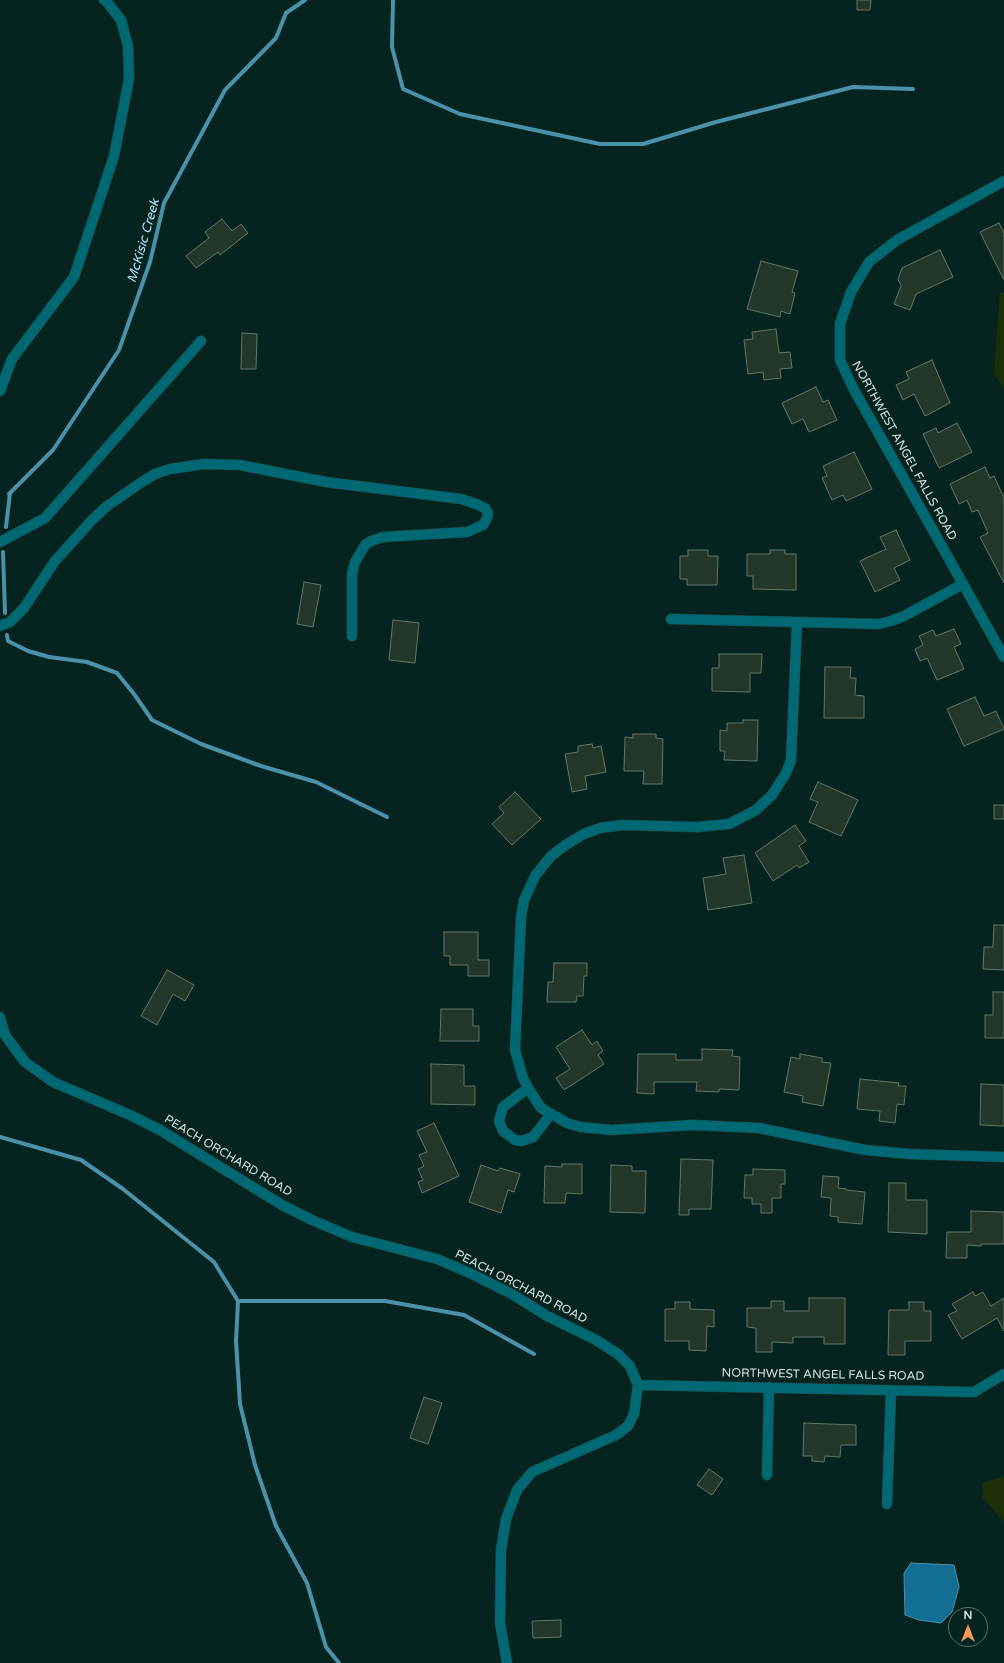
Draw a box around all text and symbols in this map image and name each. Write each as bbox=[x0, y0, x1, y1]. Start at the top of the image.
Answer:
water label: McKisic Creek bbox=[125, 197, 163, 285]
street label: NORTHWEST ANGEL FALLS ROAD bbox=[849, 359, 959, 543]
street label: PEACH ORCHARD ROAD bbox=[162, 1112, 294, 1200]
street label: PEACH ORCHARD ROAD bbox=[453, 1247, 589, 1327]
street label: NORTHWEST ANGEL FALLS ROAD bbox=[721, 1366, 925, 1384]
north arrow bbox=[948, 1607, 988, 1647]
text: N bbox=[964, 1609, 972, 1622]

